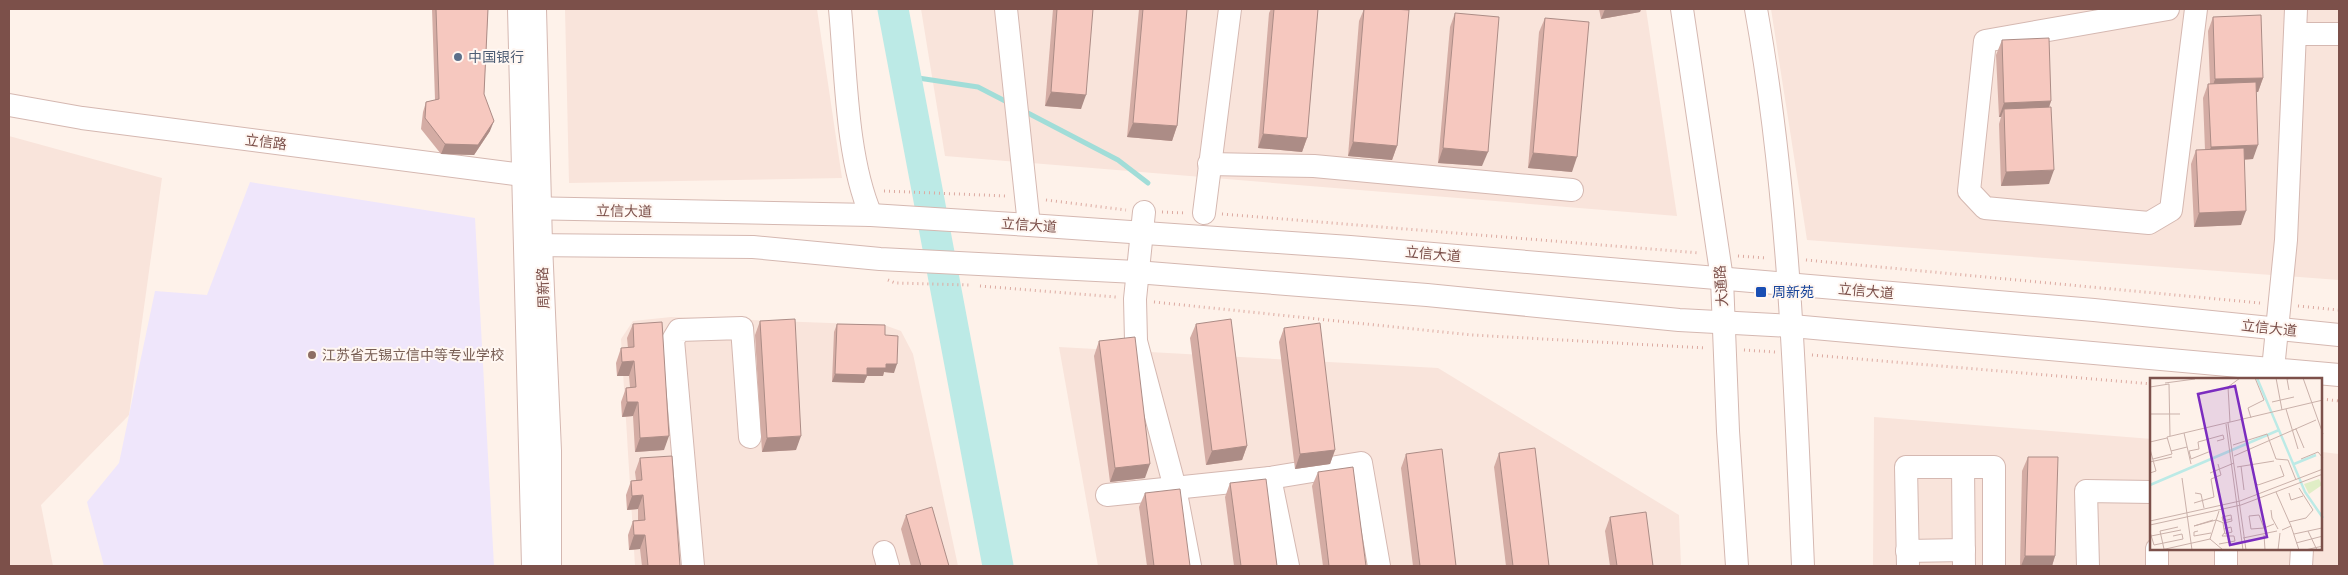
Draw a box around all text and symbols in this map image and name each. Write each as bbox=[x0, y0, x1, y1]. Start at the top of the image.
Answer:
place label: 中国银行 bbox=[468, 47, 524, 66]
marker: 中国银行 bbox=[452, 51, 464, 63]
street label: 立信路 bbox=[244, 130, 288, 153]
street label: 立信大道 bbox=[596, 201, 652, 220]
street label: 立信大道 bbox=[1000, 213, 1058, 236]
street label: 立信大道 bbox=[1404, 242, 1462, 265]
street label: 大通路 bbox=[1710, 264, 1731, 308]
street label: 周新路 bbox=[532, 267, 553, 309]
street label: 立信大道 bbox=[1837, 279, 1895, 302]
place label: 周新苑 bbox=[1772, 282, 1814, 301]
marker: 周新苑 bbox=[1754, 285, 1768, 299]
street label: 立信大道 bbox=[2240, 315, 2298, 340]
place label: 江苏省无锡立信中等专业学校 bbox=[322, 345, 504, 364]
marker: 江苏省无锡立信中等专业学校 bbox=[306, 349, 318, 361]
inset map bbox=[2150, 378, 2323, 550]

